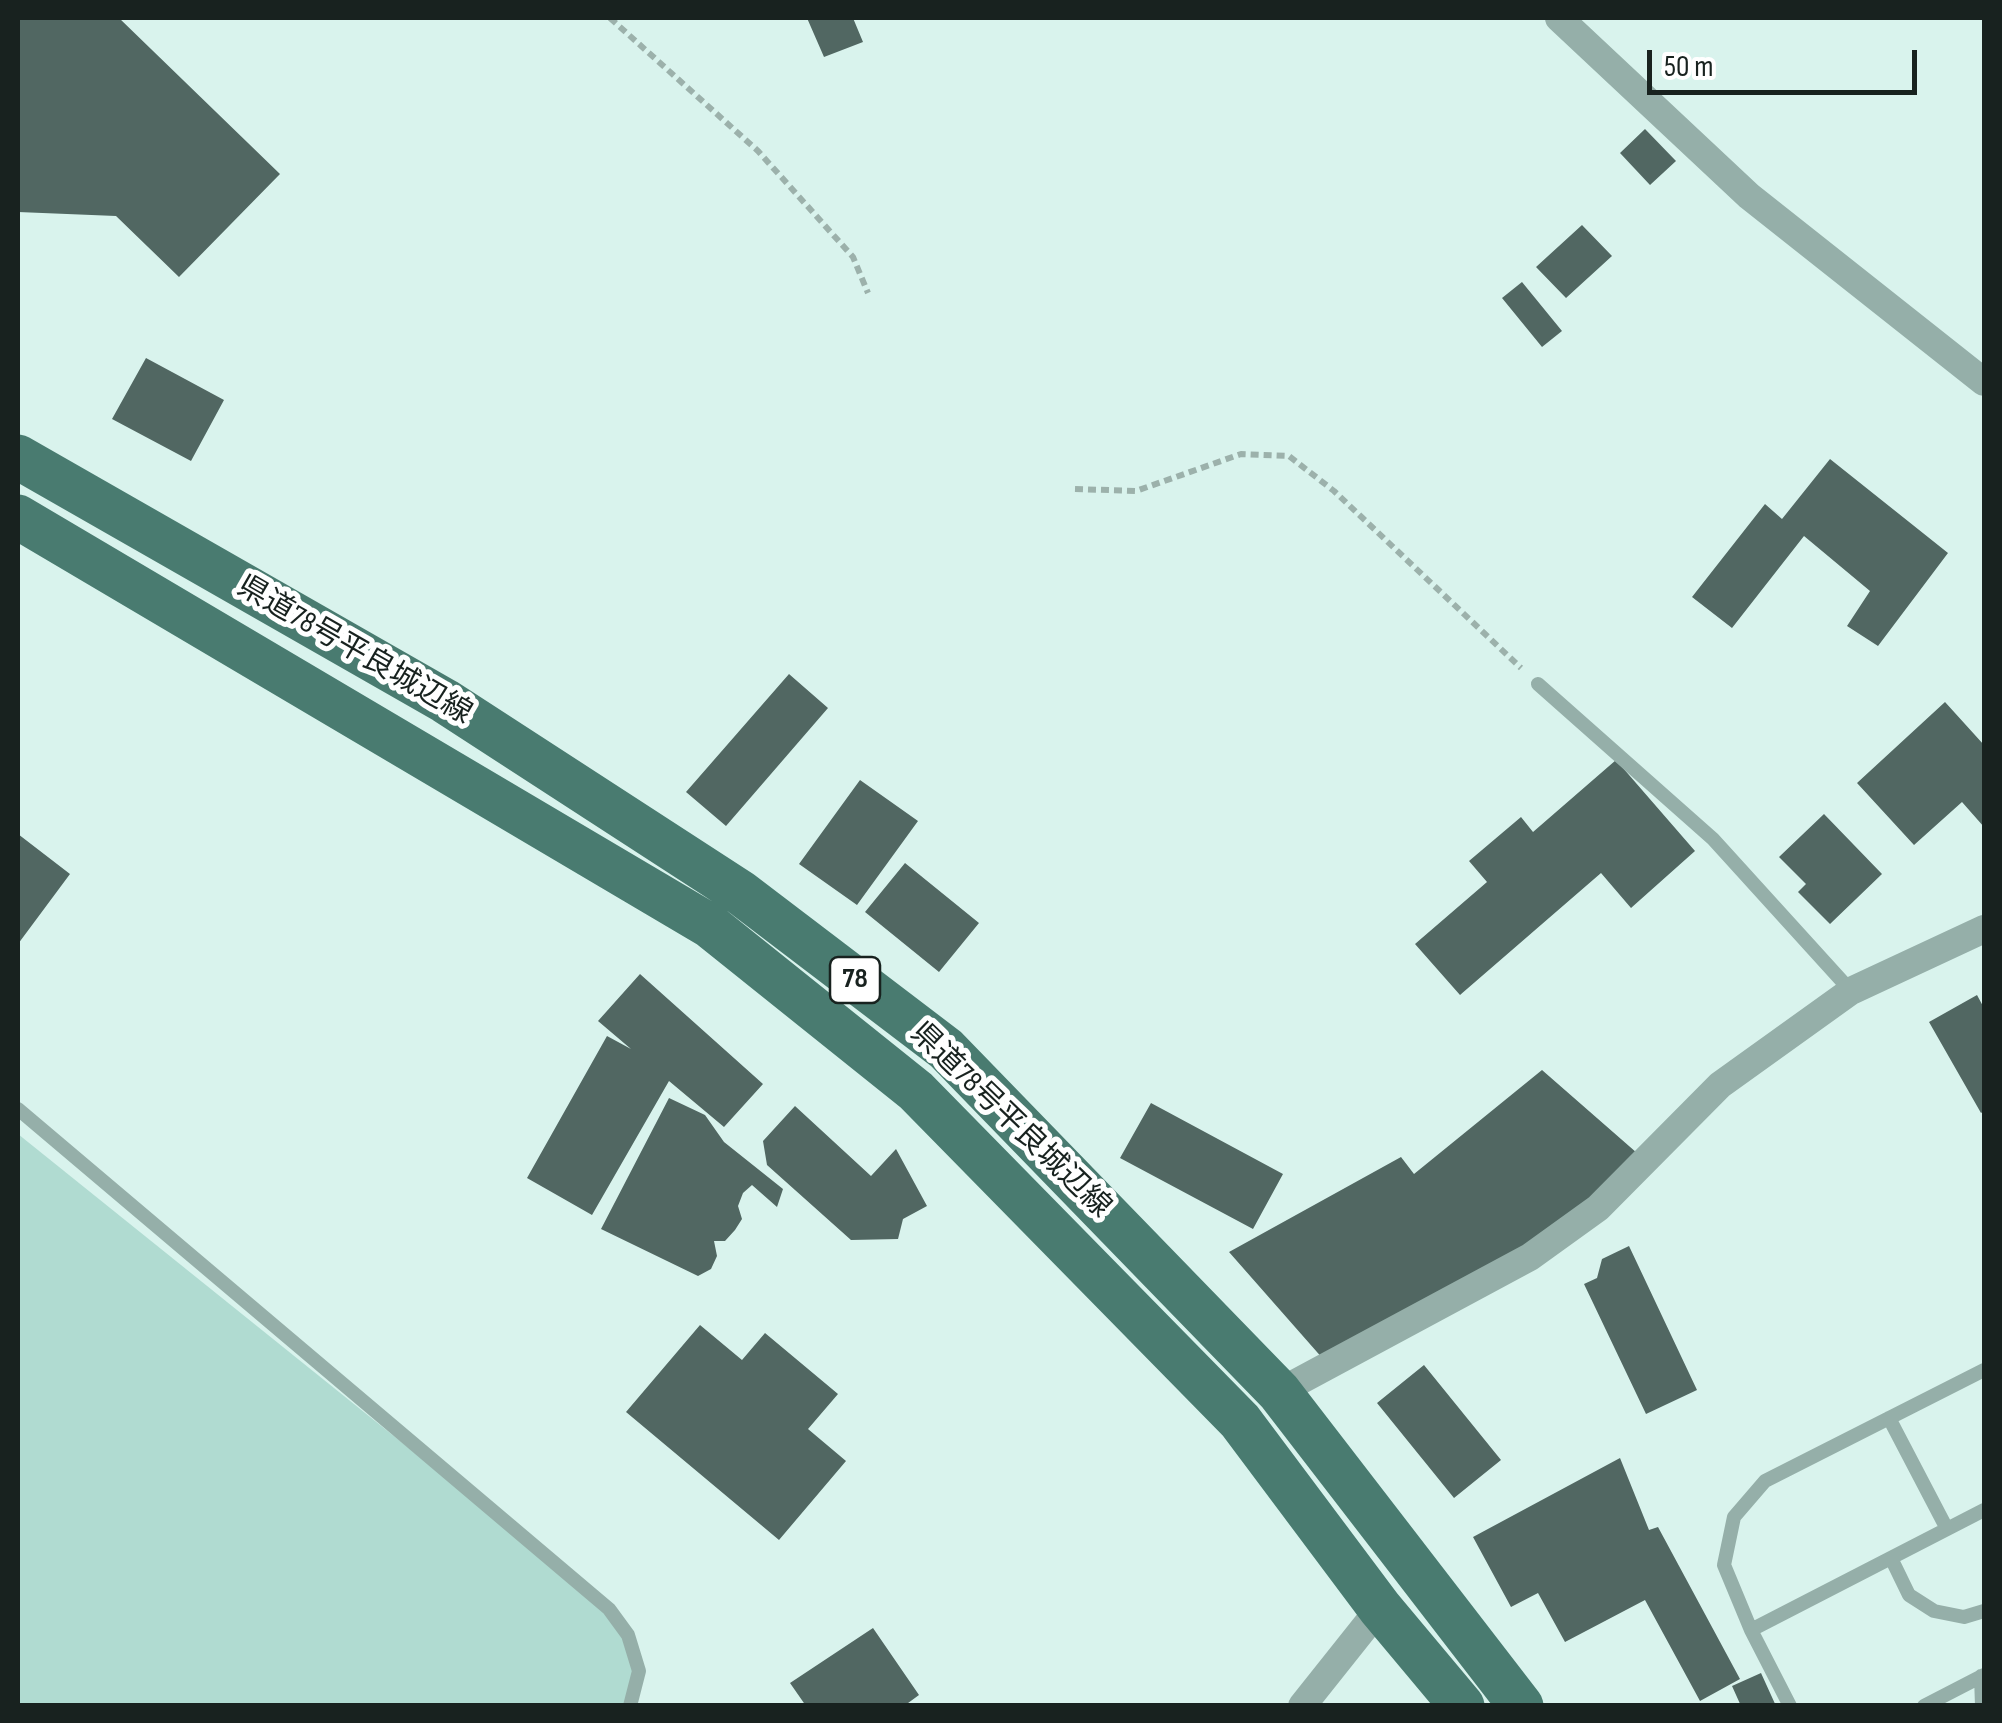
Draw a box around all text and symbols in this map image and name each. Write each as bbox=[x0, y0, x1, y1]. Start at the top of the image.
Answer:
scale bar bbox=[1652, 30, 1922, 92]
text: 50 m bbox=[1664, 49, 1713, 85]
street label: 県道78号平良城辺線 bbox=[230, 569, 478, 733]
road number: 78 bbox=[830, 957, 880, 1003]
street label: 県道78号平良城辺線 bbox=[902, 1016, 1118, 1226]

